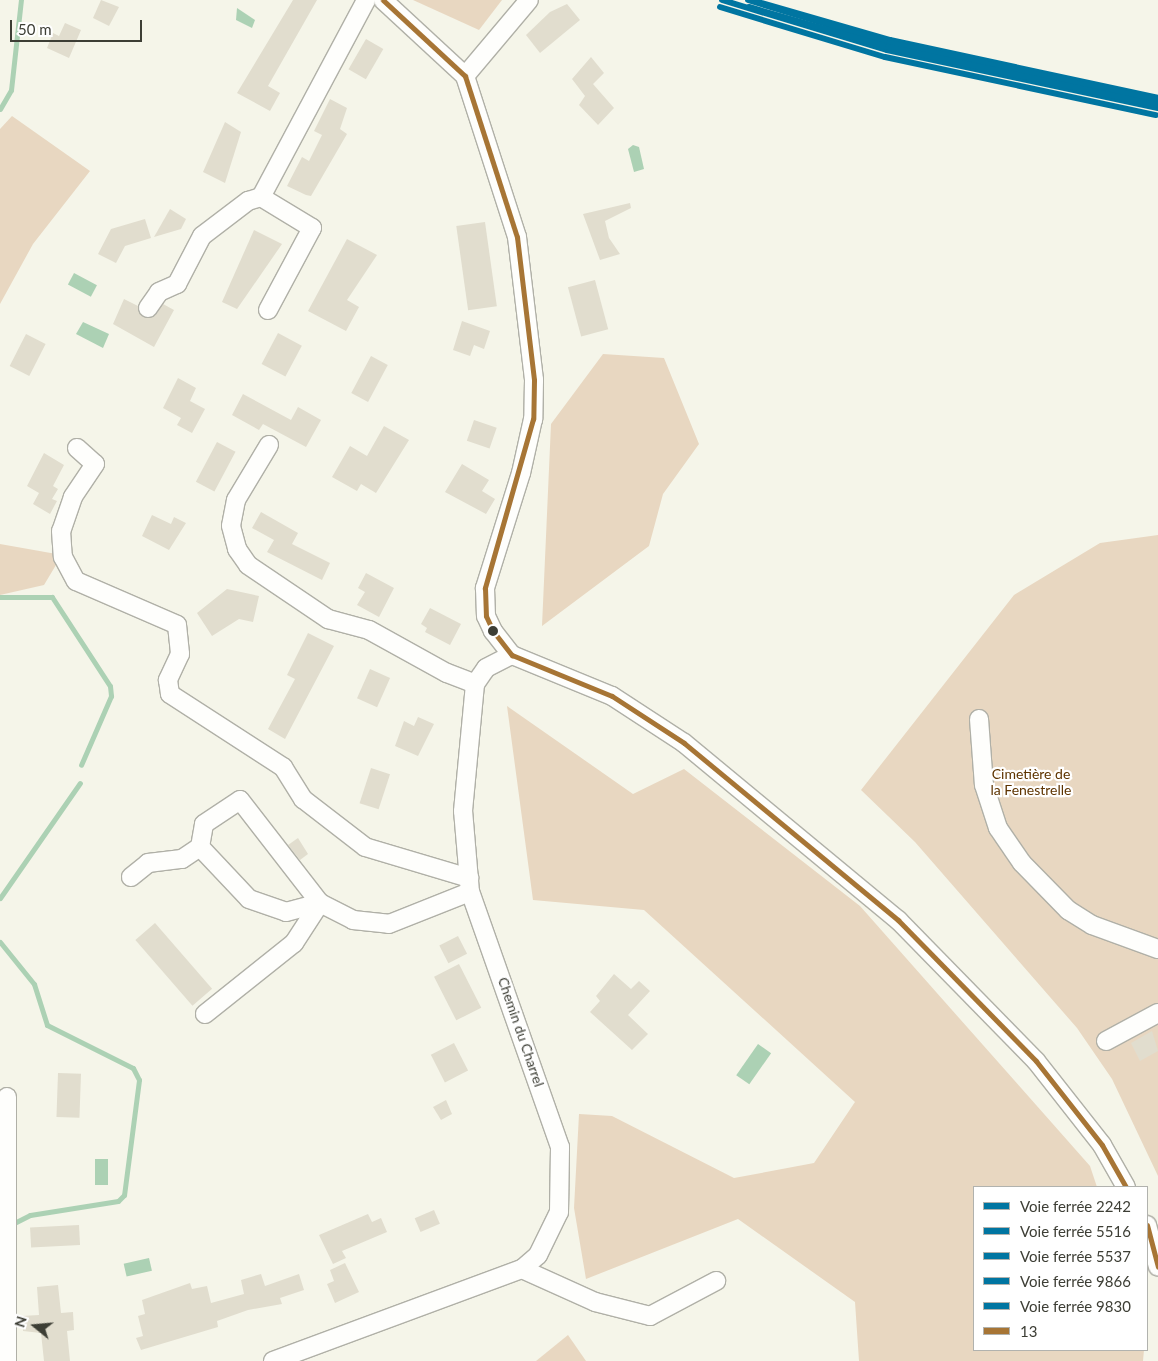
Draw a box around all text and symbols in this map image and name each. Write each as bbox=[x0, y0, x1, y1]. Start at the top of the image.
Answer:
scale bar bbox=[12, 10, 145, 42]
text: 50 m bbox=[18, 20, 52, 38]
unlabelled marker bbox=[488, 626, 498, 636]
park label: Cimetière de la Fenestrelle bbox=[990, 766, 1072, 799]
street label: Chemin du Charrel bbox=[494, 975, 548, 1089]
legend bbox=[973, 1186, 1148, 1351]
text: Voie ferrée 2242 bbox=[1020, 1197, 1131, 1215]
text: Voie ferrée 5516 bbox=[1020, 1222, 1131, 1240]
text: Voie ferrée 5537 bbox=[1020, 1247, 1131, 1265]
text: Voie ferrée 9866 bbox=[1020, 1272, 1131, 1290]
text: Voie ferrée 9830 bbox=[1020, 1297, 1131, 1315]
north arrow bbox=[10, 1301, 60, 1351]
text: N bbox=[10, 1314, 30, 1329]
text: 13 bbox=[1020, 1322, 1037, 1340]

